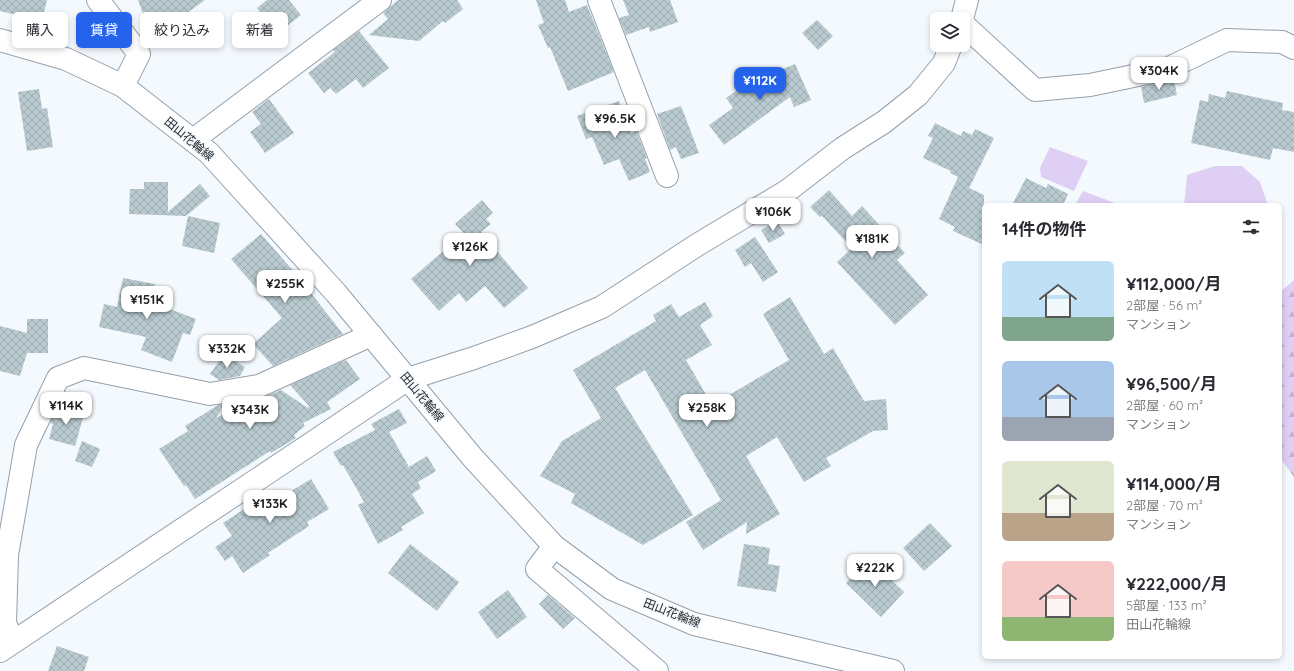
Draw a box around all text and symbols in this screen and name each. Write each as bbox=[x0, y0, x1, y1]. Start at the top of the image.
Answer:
chip: 購入 bbox=[12, 12, 68, 48]
chip: 賃貸 bbox=[76, 12, 132, 48]
chip: 絞り込み bbox=[140, 12, 224, 48]
chip: 新着 bbox=[232, 12, 288, 48]
map controls bbox=[930, 12, 970, 52]
button: layers bbox=[930, 12, 970, 52]
pin: ¥304K bbox=[1131, 57, 1187, 91]
text: ¥304K bbox=[1140, 62, 1178, 78]
pin: ¥112K bbox=[732, 67, 788, 101]
text: ¥112K bbox=[743, 72, 777, 88]
pin: ¥96.5K bbox=[582, 105, 648, 139]
text: ¥96.5K bbox=[594, 110, 636, 126]
street label: 田山花輪線 bbox=[162, 114, 217, 164]
pin: ¥106K bbox=[745, 198, 801, 232]
text: ¥106K bbox=[755, 203, 791, 219]
icon: filters bbox=[1240, 216, 1262, 238]
text: 14件の物件 bbox=[1002, 218, 1087, 239]
pin: ¥181K bbox=[844, 225, 900, 259]
text: ¥181K bbox=[855, 230, 889, 246]
pin: ¥126K bbox=[442, 233, 498, 267]
text: ¥126K bbox=[452, 238, 488, 254]
pin: ¥255K bbox=[257, 270, 313, 304]
text: ¥112,000/月 bbox=[1126, 273, 1222, 294]
text: ¥255K bbox=[266, 275, 304, 291]
icon: home bbox=[1034, 277, 1082, 325]
pin: ¥151K bbox=[119, 286, 175, 320]
text: ¥151K bbox=[130, 291, 164, 307]
text: 2部屋 · 56 m² bbox=[1126, 297, 1202, 313]
text: マンション bbox=[1126, 316, 1191, 332]
pin: ¥332K bbox=[199, 335, 255, 369]
text: ¥332K bbox=[208, 340, 246, 356]
street label: 田山花輪線 bbox=[397, 369, 447, 424]
text: ¥96,500/月 bbox=[1126, 373, 1217, 394]
icon: home bbox=[1034, 377, 1082, 425]
pin: ¥114K bbox=[38, 392, 94, 426]
pin: ¥258K bbox=[679, 394, 735, 428]
pin: ¥343K bbox=[222, 396, 278, 430]
text: ¥114K bbox=[49, 397, 83, 413]
text: 2部屋 · 60 m² bbox=[1126, 397, 1203, 413]
text: ¥258K bbox=[688, 399, 726, 415]
text: ¥343K bbox=[231, 401, 269, 417]
text: マンション bbox=[1126, 416, 1191, 432]
text: ¥114,000/月 bbox=[1126, 473, 1222, 494]
icon: home bbox=[1034, 477, 1082, 525]
pin: ¥133K bbox=[242, 490, 298, 524]
text: ¥133K bbox=[252, 495, 288, 511]
text: 2部屋 · 70 m² bbox=[1126, 497, 1203, 513]
text: マンション bbox=[1126, 516, 1191, 532]
pin: ¥222K bbox=[847, 554, 903, 588]
text: ¥222K bbox=[856, 559, 894, 575]
text: ¥222,000/月 bbox=[1126, 573, 1228, 594]
icon: home bbox=[1034, 577, 1082, 625]
street label: 田山花輪線 bbox=[641, 595, 703, 630]
text: 5部屋 · 133 m² bbox=[1126, 597, 1207, 613]
text: 田山花輪線 bbox=[1126, 616, 1191, 632]

